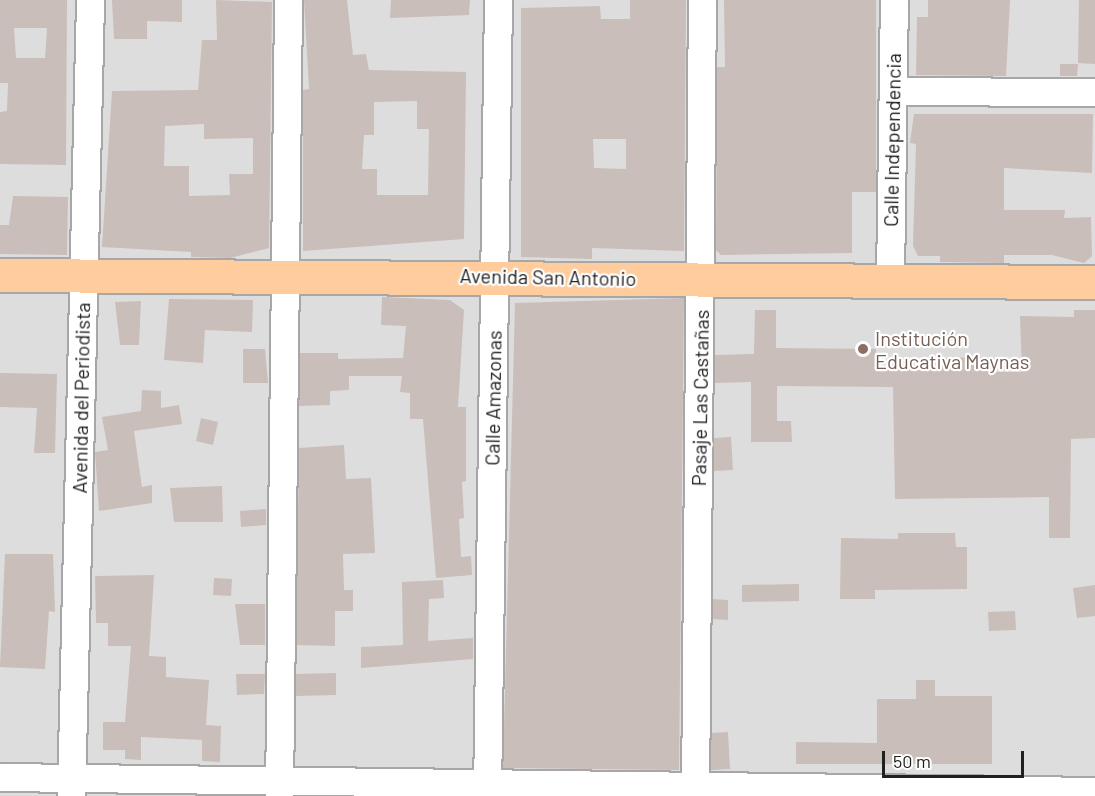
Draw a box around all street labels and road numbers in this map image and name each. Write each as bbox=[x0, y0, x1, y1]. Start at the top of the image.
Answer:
street label: Calle Independencia bbox=[878, 53, 906, 227]
street label: Avenida San Antonio bbox=[459, 263, 637, 291]
street label: Avenida del Periodista bbox=[67, 302, 95, 494]
street label: Pasaje Las Castañas bbox=[686, 310, 714, 486]
street label: Calle Amazonas bbox=[480, 330, 506, 466]

